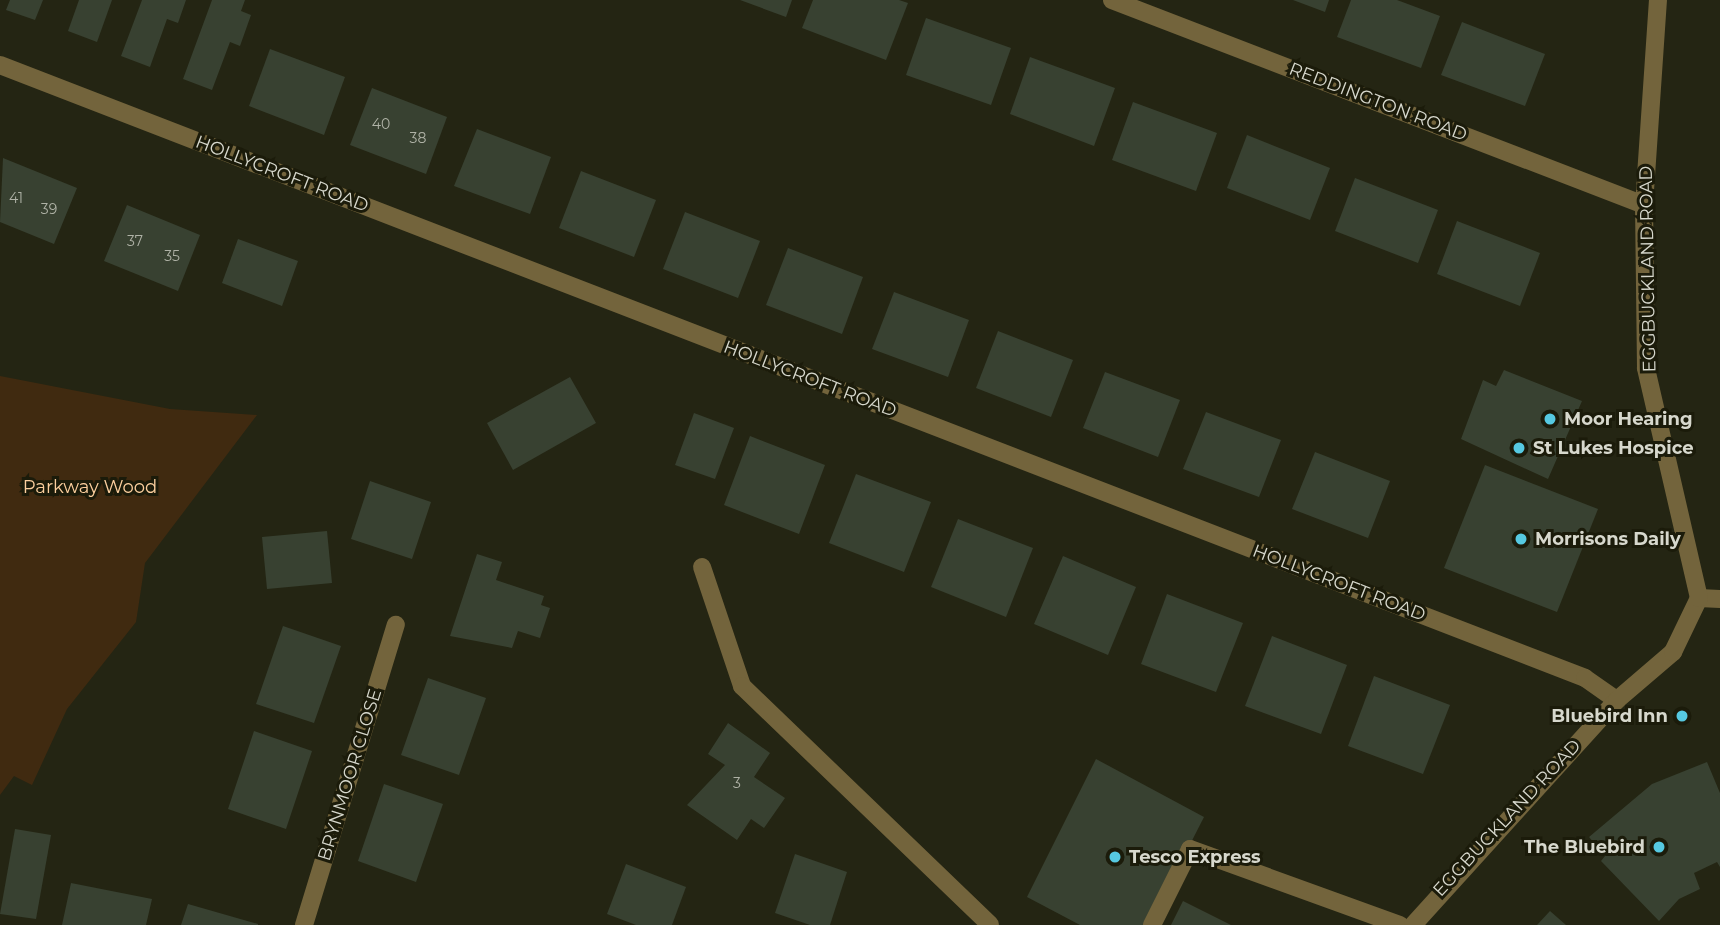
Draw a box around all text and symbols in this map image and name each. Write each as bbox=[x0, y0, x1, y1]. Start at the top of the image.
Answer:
street label: REDDINGTON ROAD bbox=[1286, 58, 1470, 146]
house number: 40 bbox=[372, 116, 390, 132]
house number: 38 bbox=[410, 130, 426, 146]
street label: HOLLYCROFT ROAD bbox=[192, 131, 372, 217]
street label: EGGBUCKLAND ROAD bbox=[1635, 165, 1661, 373]
house number: 41 bbox=[9, 190, 23, 206]
house number: 39 bbox=[41, 201, 57, 217]
house number: 37 bbox=[127, 233, 143, 249]
house number: 35 bbox=[164, 248, 180, 264]
street label: HOLLYCROFT ROAD bbox=[720, 336, 900, 422]
place label: Moor Hearing bbox=[1564, 408, 1693, 430]
marker: Moor Hearing bbox=[1542, 411, 1558, 427]
place label: St Lukes Hospice bbox=[1533, 437, 1694, 459]
marker: St Lukes Hospice bbox=[1511, 440, 1527, 456]
park label: Parkway Wood bbox=[23, 476, 157, 498]
place label: Morrisons Daily bbox=[1535, 528, 1681, 550]
marker: Morrisons Daily bbox=[1513, 531, 1529, 547]
street label: HOLLYCROFT ROAD bbox=[1249, 540, 1429, 626]
street label: BRYNMOOR CLOSE bbox=[314, 686, 386, 864]
place label: Bluebird Inn bbox=[1551, 705, 1668, 727]
marker: Bluebird Inn bbox=[1674, 708, 1690, 724]
street label: EGGBUCKLAND ROAD bbox=[1429, 735, 1585, 901]
house number: 3 bbox=[733, 775, 741, 791]
place label: The Bluebird bbox=[1524, 836, 1645, 858]
marker: The Bluebird bbox=[1651, 839, 1667, 855]
place label: Tesco Express bbox=[1129, 846, 1261, 868]
marker: Tesco Express bbox=[1107, 849, 1123, 865]

